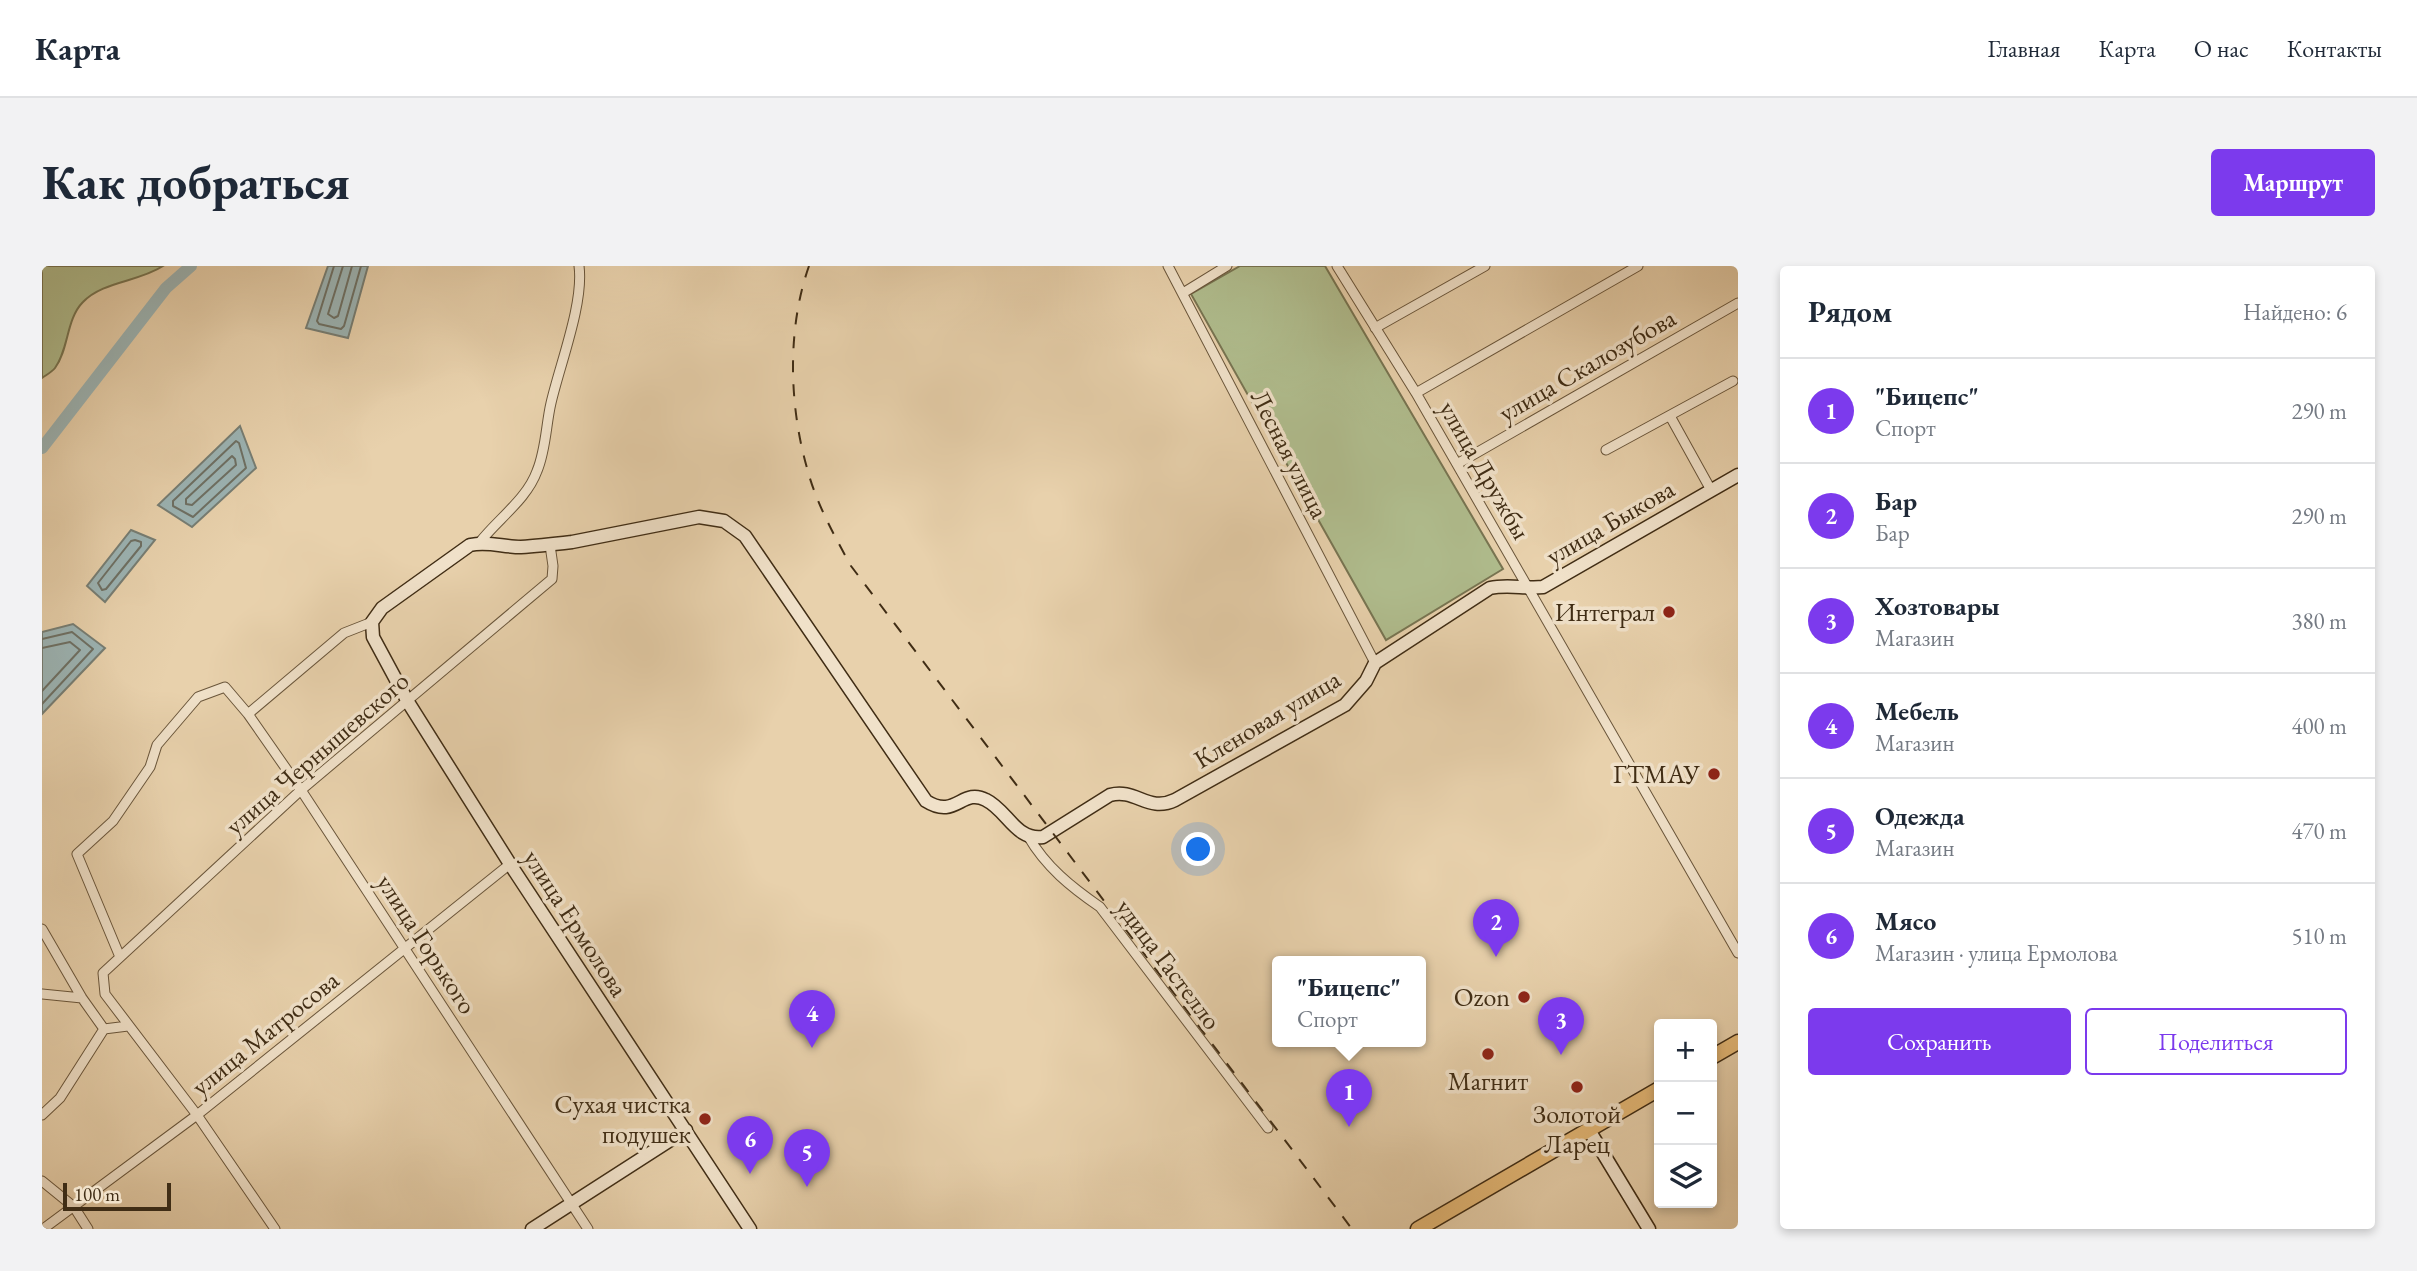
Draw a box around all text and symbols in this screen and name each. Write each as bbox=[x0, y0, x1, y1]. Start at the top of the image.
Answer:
text: Карта bbox=[35, 27, 120, 70]
text: Главная bbox=[1987, 33, 2061, 64]
text: Карта bbox=[2099, 33, 2156, 64]
text: О нас bbox=[2194, 33, 2249, 64]
text: Контакты bbox=[2287, 33, 2382, 64]
button: Маршрут bbox=[2211, 149, 2375, 216]
text: Как добраться bbox=[42, 150, 350, 214]
text: Рядом bbox=[1808, 292, 1892, 331]
text: Найдено: 6 bbox=[2243, 297, 2347, 327]
street label: улица Скалозубова bbox=[1492, 300, 1682, 430]
text: "Бицепс" bbox=[1875, 379, 1979, 413]
street label: Лесная улица bbox=[1243, 384, 1337, 525]
street label: улица Дружбы bbox=[1432, 394, 1538, 546]
text: 1 bbox=[1825, 396, 1837, 426]
text: 290 m bbox=[2291, 396, 2347, 426]
text: Спорт bbox=[1875, 413, 1936, 443]
street label: улица Быкова bbox=[1539, 471, 1681, 573]
text: Бар bbox=[1875, 484, 1917, 518]
text: 2 bbox=[1825, 501, 1837, 531]
text: 290 m bbox=[2291, 501, 2347, 531]
text: Бар bbox=[1875, 518, 1910, 548]
text: Хозтовары bbox=[1875, 589, 2000, 623]
place label: Интеграл bbox=[1555, 595, 1655, 629]
marker: Интеграл bbox=[1661, 604, 1677, 620]
text: 3 bbox=[1825, 606, 1837, 636]
text: 380 m bbox=[2291, 606, 2347, 636]
text: Магазин bbox=[1875, 623, 1954, 653]
street label: Кленовая улица bbox=[1187, 662, 1347, 776]
street label: улица Чернышевского bbox=[218, 664, 416, 842]
text: Мебель bbox=[1875, 694, 1959, 728]
text: 4 bbox=[1825, 711, 1837, 741]
text: 400 m bbox=[2291, 711, 2347, 741]
text: Магазин bbox=[1875, 728, 1954, 758]
place label: ГТМАУ bbox=[1613, 757, 1700, 791]
marker: ГТМАУ bbox=[1706, 766, 1722, 782]
text: Одежда bbox=[1875, 799, 1965, 833]
text: 5 bbox=[1825, 816, 1837, 846]
text: 470 m bbox=[2291, 816, 2347, 846]
your location bbox=[1181, 832, 1215, 866]
text: Магазин bbox=[1875, 833, 1954, 863]
street label: улица Ермолова bbox=[516, 843, 637, 1004]
street label: улица Горького bbox=[369, 868, 485, 1020]
street label: удица Гастелло bbox=[1109, 892, 1229, 1036]
pin: 2 bbox=[1473, 899, 1519, 957]
text: Мясо bbox=[1875, 904, 1936, 938]
text: 6 bbox=[1825, 921, 1837, 951]
text: 510 m bbox=[2291, 921, 2347, 951]
text: Магазин · улица Ермолова bbox=[1875, 938, 2118, 968]
popup bbox=[1272, 956, 1426, 1047]
street label: улица Матросова bbox=[184, 963, 346, 1103]
text: "Бицепс" bbox=[1297, 970, 1401, 1004]
place label: Ozon bbox=[1454, 980, 1510, 1014]
marker: Ozon bbox=[1516, 989, 1532, 1005]
pin: 4 bbox=[789, 990, 835, 1048]
pin: 3 bbox=[1538, 997, 1584, 1055]
text: Спорт bbox=[1297, 1004, 1358, 1034]
button: Сохранить bbox=[1808, 1008, 2071, 1075]
button: Поделиться bbox=[2085, 1008, 2347, 1075]
map controls bbox=[1654, 1019, 1717, 1208]
button: + bbox=[1654, 1019, 1717, 1082]
marker: Магнит bbox=[1480, 1046, 1496, 1062]
place label: Магнит bbox=[1448, 1064, 1529, 1098]
pin: 1 bbox=[1326, 1069, 1372, 1127]
marker: Золотой Ларец bbox=[1569, 1079, 1585, 1095]
button: − bbox=[1654, 1082, 1717, 1145]
place label: Сухая чистка подушек bbox=[554, 1087, 692, 1151]
place label: Золотой Ларец bbox=[1533, 1097, 1621, 1161]
marker: Сухая чистка подушек bbox=[697, 1111, 713, 1127]
pin: 6 bbox=[727, 1116, 773, 1174]
pin: 5 bbox=[784, 1129, 830, 1187]
button: layers bbox=[1654, 1145, 1717, 1208]
scale bar bbox=[63, 1180, 172, 1212]
text: 100 m bbox=[74, 1182, 120, 1207]

